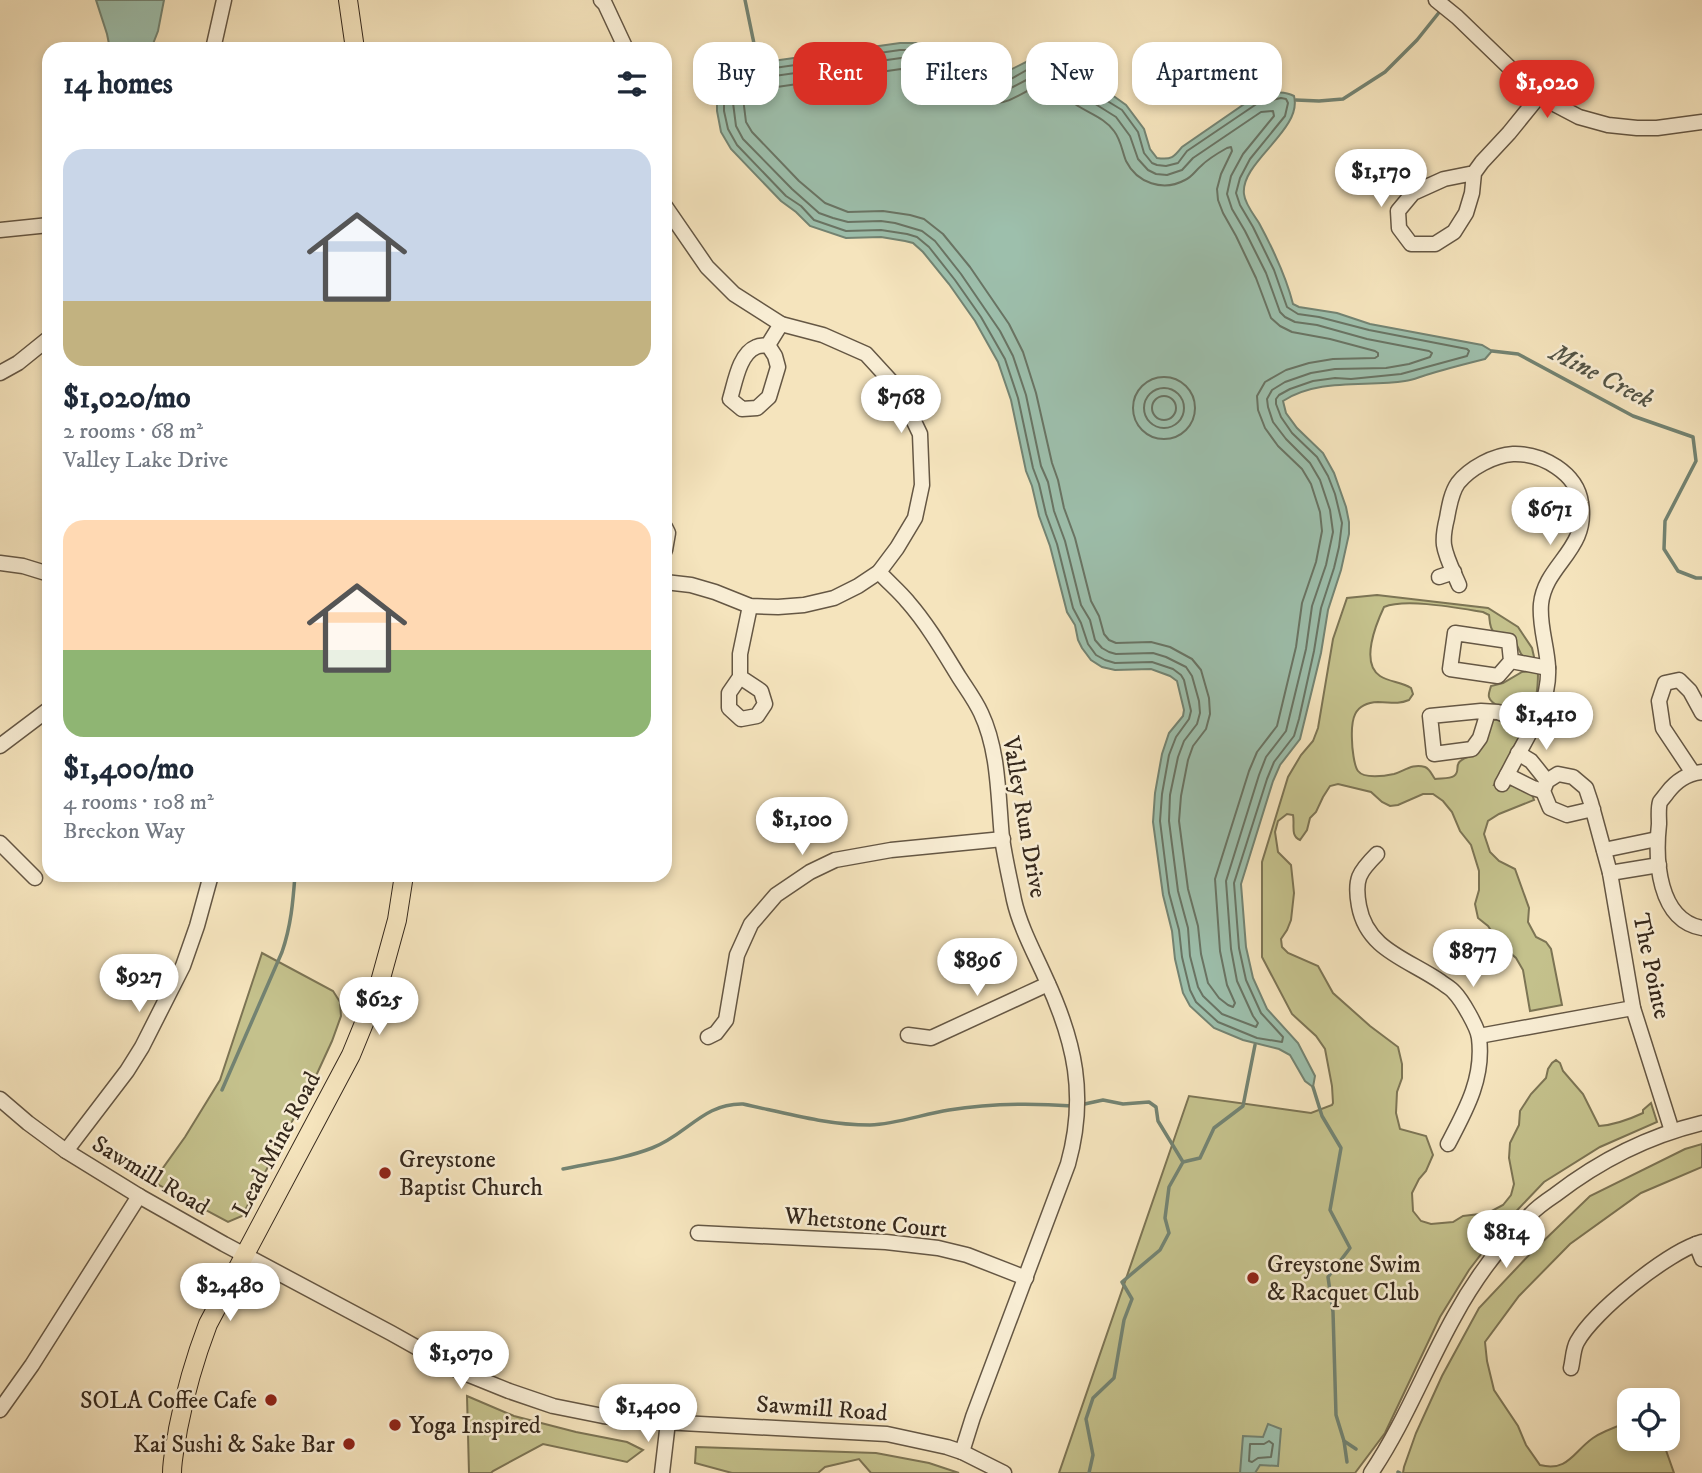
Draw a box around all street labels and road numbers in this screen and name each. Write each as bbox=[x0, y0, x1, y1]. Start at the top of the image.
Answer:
street label: Valley Run Drive bbox=[995, 733, 1053, 900]
street label: The Pointe bbox=[1625, 911, 1677, 1022]
street label: Lead Mine Road bbox=[226, 1067, 328, 1222]
street label: Sawmill Road bbox=[86, 1129, 215, 1223]
street label: Whetstone Court bbox=[782, 1201, 949, 1245]
street label: Sawmill Road bbox=[755, 1389, 889, 1429]

